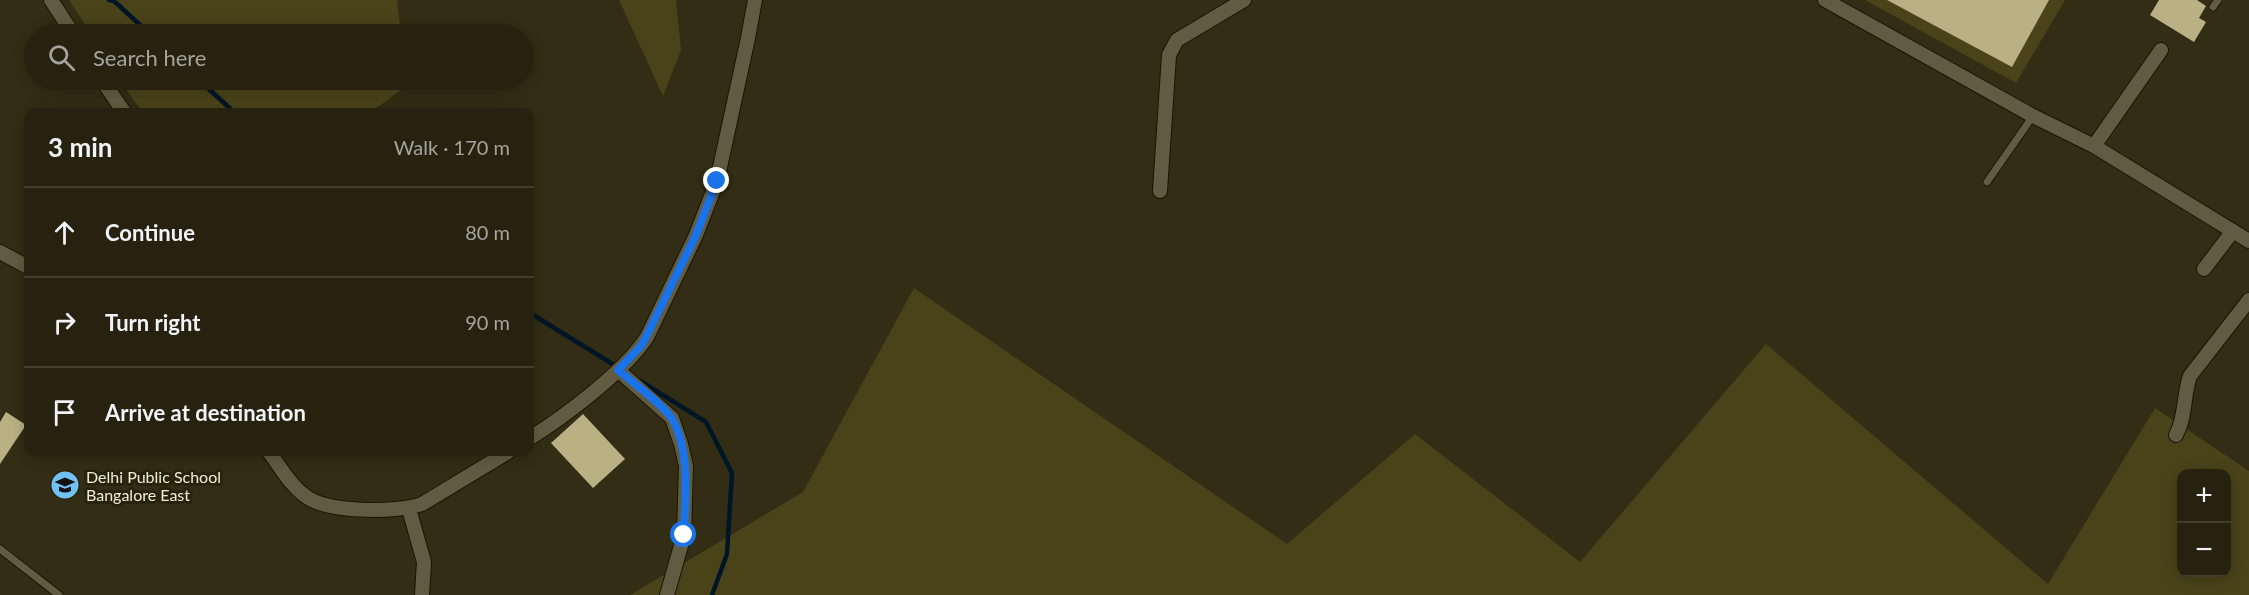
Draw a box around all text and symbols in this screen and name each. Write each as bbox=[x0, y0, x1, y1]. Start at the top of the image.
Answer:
search box bbox=[24, 24, 534, 90]
icon: search bbox=[45, 41, 78, 74]
text: Search here bbox=[93, 44, 206, 71]
text: 3 min bbox=[48, 131, 112, 163]
text: Walk · 170 m bbox=[394, 135, 510, 159]
route end bbox=[703, 167, 729, 193]
icon: ahead bbox=[48, 216, 81, 249]
text: Continue bbox=[105, 219, 195, 246]
text: 80 m bbox=[465, 220, 510, 244]
icon: right bbox=[48, 306, 81, 339]
text: Turn right bbox=[105, 309, 200, 336]
text: 90 m bbox=[465, 310, 510, 334]
icon: arrive bbox=[48, 396, 81, 429]
text: Arrive at destination bbox=[105, 399, 306, 426]
place label: Delhi Public School Bangalore East bbox=[86, 467, 221, 504]
school or university icon: Delhi Public School Bangalore East bbox=[49, 469, 81, 501]
map controls bbox=[2177, 469, 2231, 577]
button: + bbox=[2177, 469, 2231, 523]
route start bbox=[670, 521, 696, 547]
button: − bbox=[2177, 523, 2231, 577]

